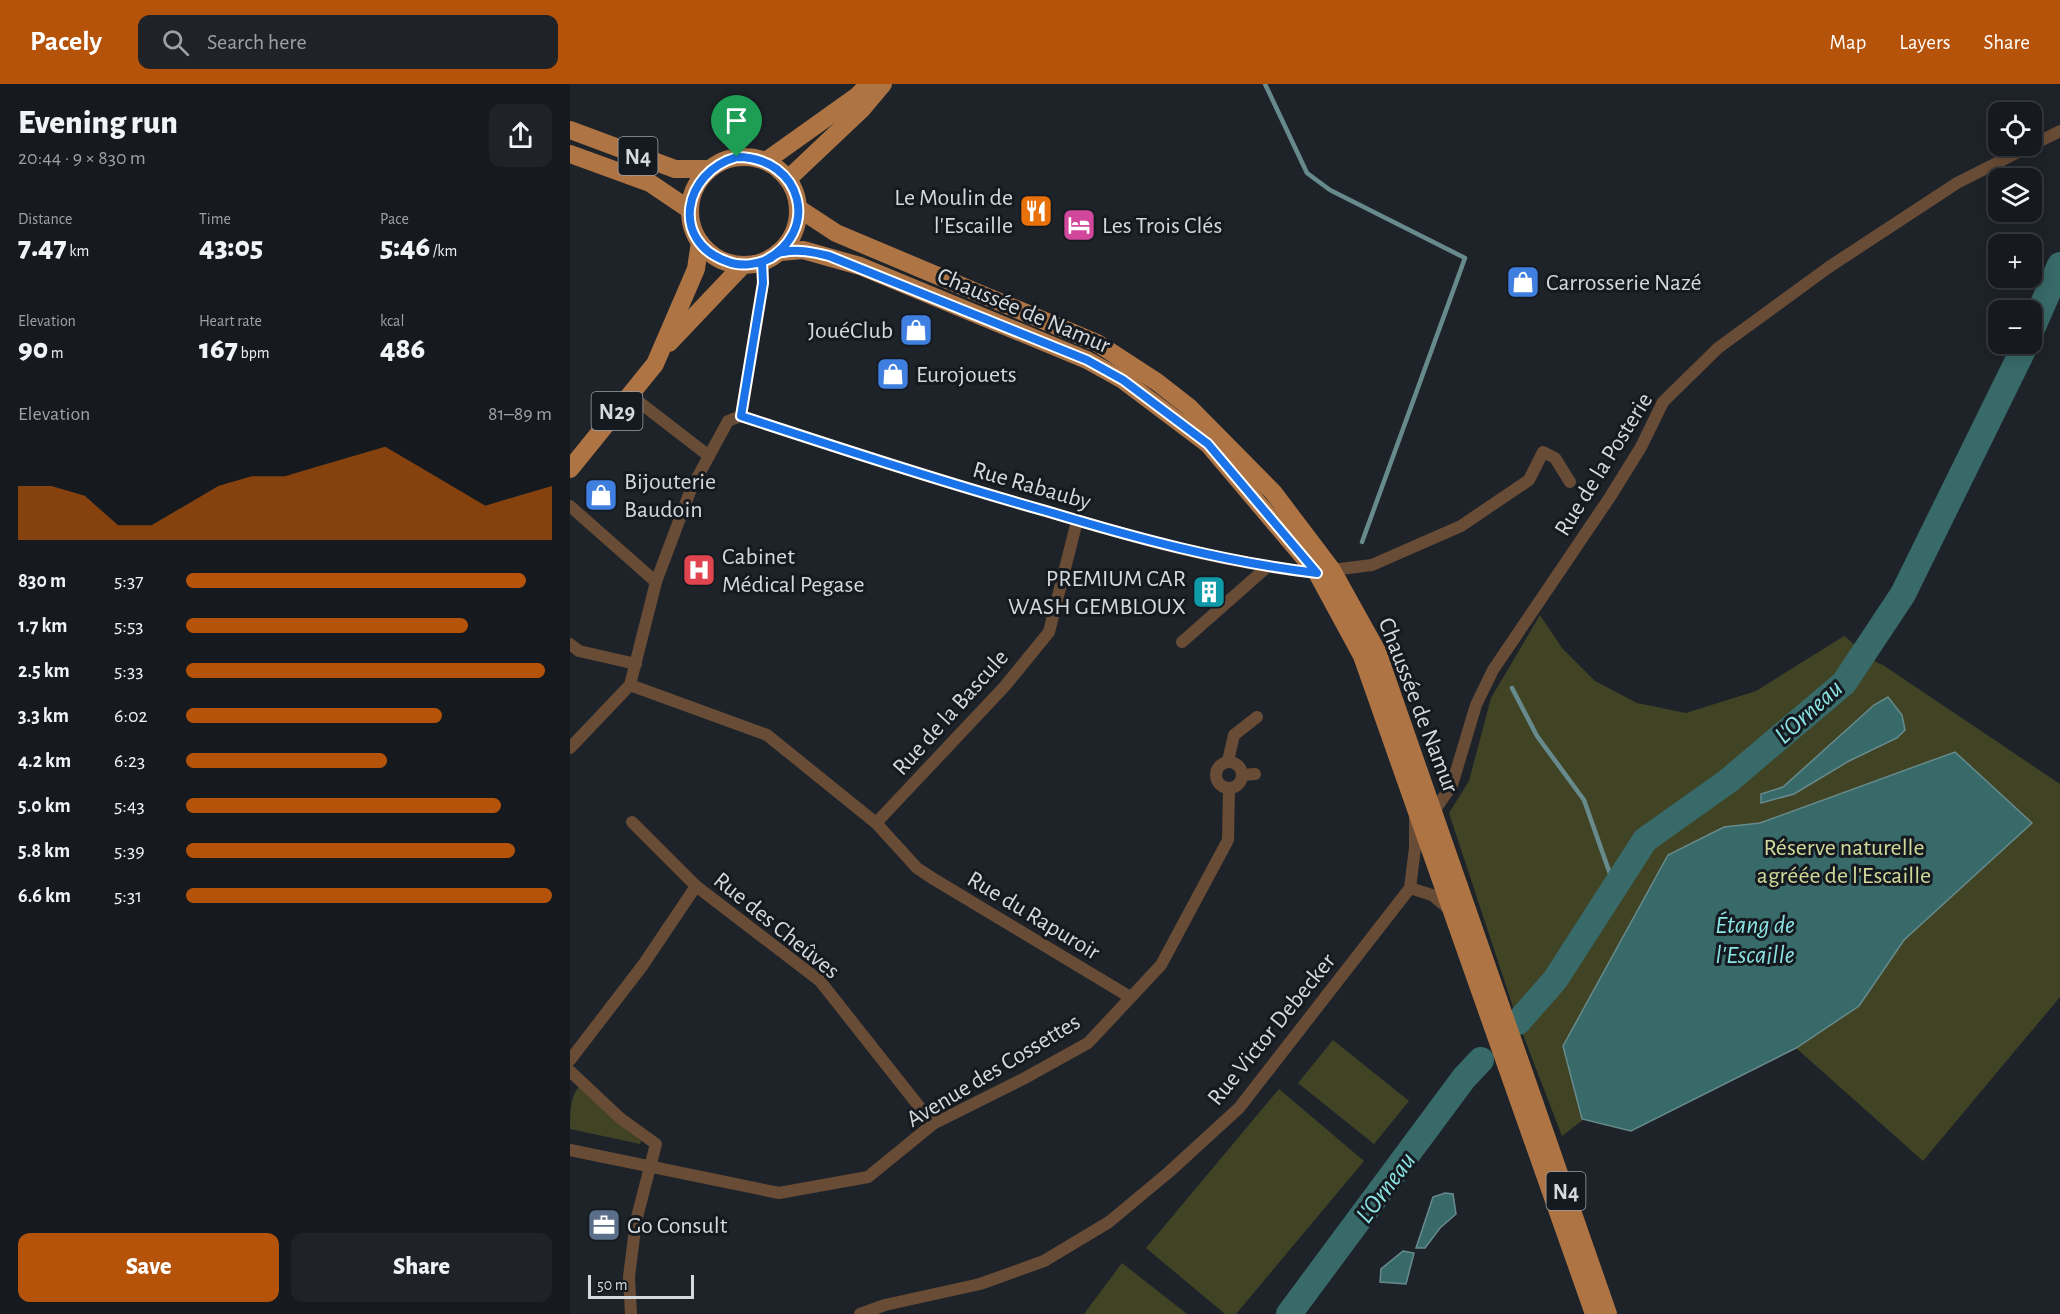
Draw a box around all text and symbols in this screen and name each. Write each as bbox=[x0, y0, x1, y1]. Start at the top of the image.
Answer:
search box bbox=[138, 15, 558, 69]
icon: search bbox=[159, 26, 192, 59]
text: Pacely bbox=[30, 28, 102, 56]
text: Search here bbox=[207, 31, 307, 53]
text: Map bbox=[1830, 32, 1866, 53]
text: Layers bbox=[1899, 32, 1950, 53]
text: Share bbox=[1983, 32, 2030, 53]
pin bbox=[711, 95, 762, 157]
map controls bbox=[1988, 102, 2042, 354]
button: locate bbox=[1988, 102, 2042, 156]
button: share bbox=[489, 104, 552, 167]
icon: arrive bbox=[720, 104, 753, 137]
text: Evening run bbox=[18, 107, 178, 140]
road number: N4 bbox=[618, 137, 658, 175]
text: 20:44 · 9 × 830 m bbox=[18, 148, 146, 168]
button: layers bbox=[1988, 168, 2042, 222]
place label: Le Moulin de l'Escaille bbox=[894, 186, 1013, 238]
restaurant icon: Le Moulin de l'Escaille bbox=[1018, 193, 1054, 229]
hotel icon: Les Trois Clés bbox=[1061, 207, 1097, 243]
text: Distance bbox=[18, 211, 72, 227]
text: Time bbox=[199, 211, 231, 227]
text: Pace bbox=[380, 211, 409, 227]
place label: Les Trois Clés bbox=[1102, 214, 1222, 238]
text: 7.47 bbox=[18, 232, 67, 262]
text: 43:05 bbox=[199, 232, 263, 262]
text: 5:46 bbox=[380, 232, 430, 262]
button: + bbox=[1988, 234, 2042, 288]
text: km bbox=[67, 243, 89, 259]
text: /km bbox=[430, 243, 457, 259]
street label: Chaussée de Namur bbox=[934, 264, 1114, 358]
shop icon: Carrosserie Nazé bbox=[1505, 264, 1541, 300]
place label: Carrosserie Nazé bbox=[1546, 271, 1702, 295]
button: − bbox=[1988, 300, 2042, 354]
shop icon: JouéClub bbox=[898, 312, 934, 348]
text: Elevation bbox=[18, 313, 76, 329]
text: Heart rate bbox=[199, 313, 262, 329]
text: kcal bbox=[380, 313, 404, 329]
place label: JouéClub bbox=[808, 319, 893, 343]
text: 90 bbox=[18, 334, 48, 364]
text: 167 bbox=[199, 334, 238, 364]
text: 486 bbox=[380, 334, 425, 364]
text: m bbox=[48, 345, 64, 361]
text: bpm bbox=[238, 345, 270, 361]
shop icon: Eurojouets bbox=[875, 356, 911, 392]
place label: Eurojouets bbox=[916, 363, 1017, 387]
street label: Rue de la Posterie bbox=[1550, 389, 1657, 540]
road number: N29 bbox=[592, 392, 642, 430]
text: Elevation bbox=[18, 404, 90, 424]
text: 81–89 m bbox=[488, 404, 552, 424]
street label: Rue Rabauby bbox=[970, 458, 1094, 514]
place label: Bijouterie Baudoin bbox=[624, 470, 716, 522]
shop icon: Bijouterie Baudoin bbox=[583, 477, 619, 513]
place label: Cabinet Médical Pegase bbox=[722, 545, 864, 597]
hospital icon: Cabinet Médical Pegase bbox=[681, 552, 717, 588]
place label: PREMIUM CAR WASH GEMBLOUX bbox=[1008, 567, 1186, 619]
text: 830 m bbox=[18, 571, 66, 591]
text: 5:37 bbox=[114, 571, 144, 591]
building icon: PREMIUM CAR WASH GEMBLOUX bbox=[1191, 574, 1227, 610]
street label: Chaussée de Namur bbox=[1374, 615, 1463, 796]
text: 1.7 km bbox=[18, 616, 67, 636]
text: 5:53 bbox=[114, 616, 144, 636]
street label: Rue de la Bascule bbox=[888, 645, 1013, 780]
text: 2.5 km bbox=[18, 661, 70, 681]
text: 5:33 bbox=[114, 661, 143, 681]
water label: L'Orneau bbox=[1770, 675, 1848, 749]
text: 3.3 km bbox=[18, 706, 69, 726]
text: 6:02 bbox=[114, 706, 148, 726]
text: 4.2 km bbox=[18, 751, 71, 771]
text: 6:23 bbox=[114, 751, 145, 771]
text: 5.0 km bbox=[18, 796, 71, 816]
text: 5:43 bbox=[114, 796, 145, 816]
park label: Réserve naturelle agréée de l'Escaille bbox=[1757, 836, 1931, 888]
text: 5.8 km bbox=[18, 841, 70, 861]
text: 5:39 bbox=[114, 841, 145, 861]
street label: Rue du Rapuroir bbox=[963, 867, 1104, 965]
street label: Rue des Cheûves bbox=[709, 868, 844, 984]
text: 6.6 km bbox=[18, 886, 71, 906]
text: 5:31 bbox=[114, 886, 142, 906]
water label: Étang de l'Escaille bbox=[1715, 911, 1795, 968]
street label: Rue Victor Debecker bbox=[1203, 949, 1340, 1110]
street label: Avenue des Cossettes bbox=[903, 1010, 1084, 1132]
water label: L'Orneau bbox=[1351, 1147, 1421, 1228]
road number: N4 bbox=[1546, 1172, 1586, 1210]
office icon: Go Consult bbox=[586, 1207, 622, 1243]
place label: Go Consult bbox=[627, 1214, 728, 1238]
button: Save bbox=[18, 1233, 279, 1302]
button: Share bbox=[291, 1233, 552, 1302]
scale bar bbox=[588, 1272, 694, 1300]
text: 50 m bbox=[597, 1277, 628, 1293]

